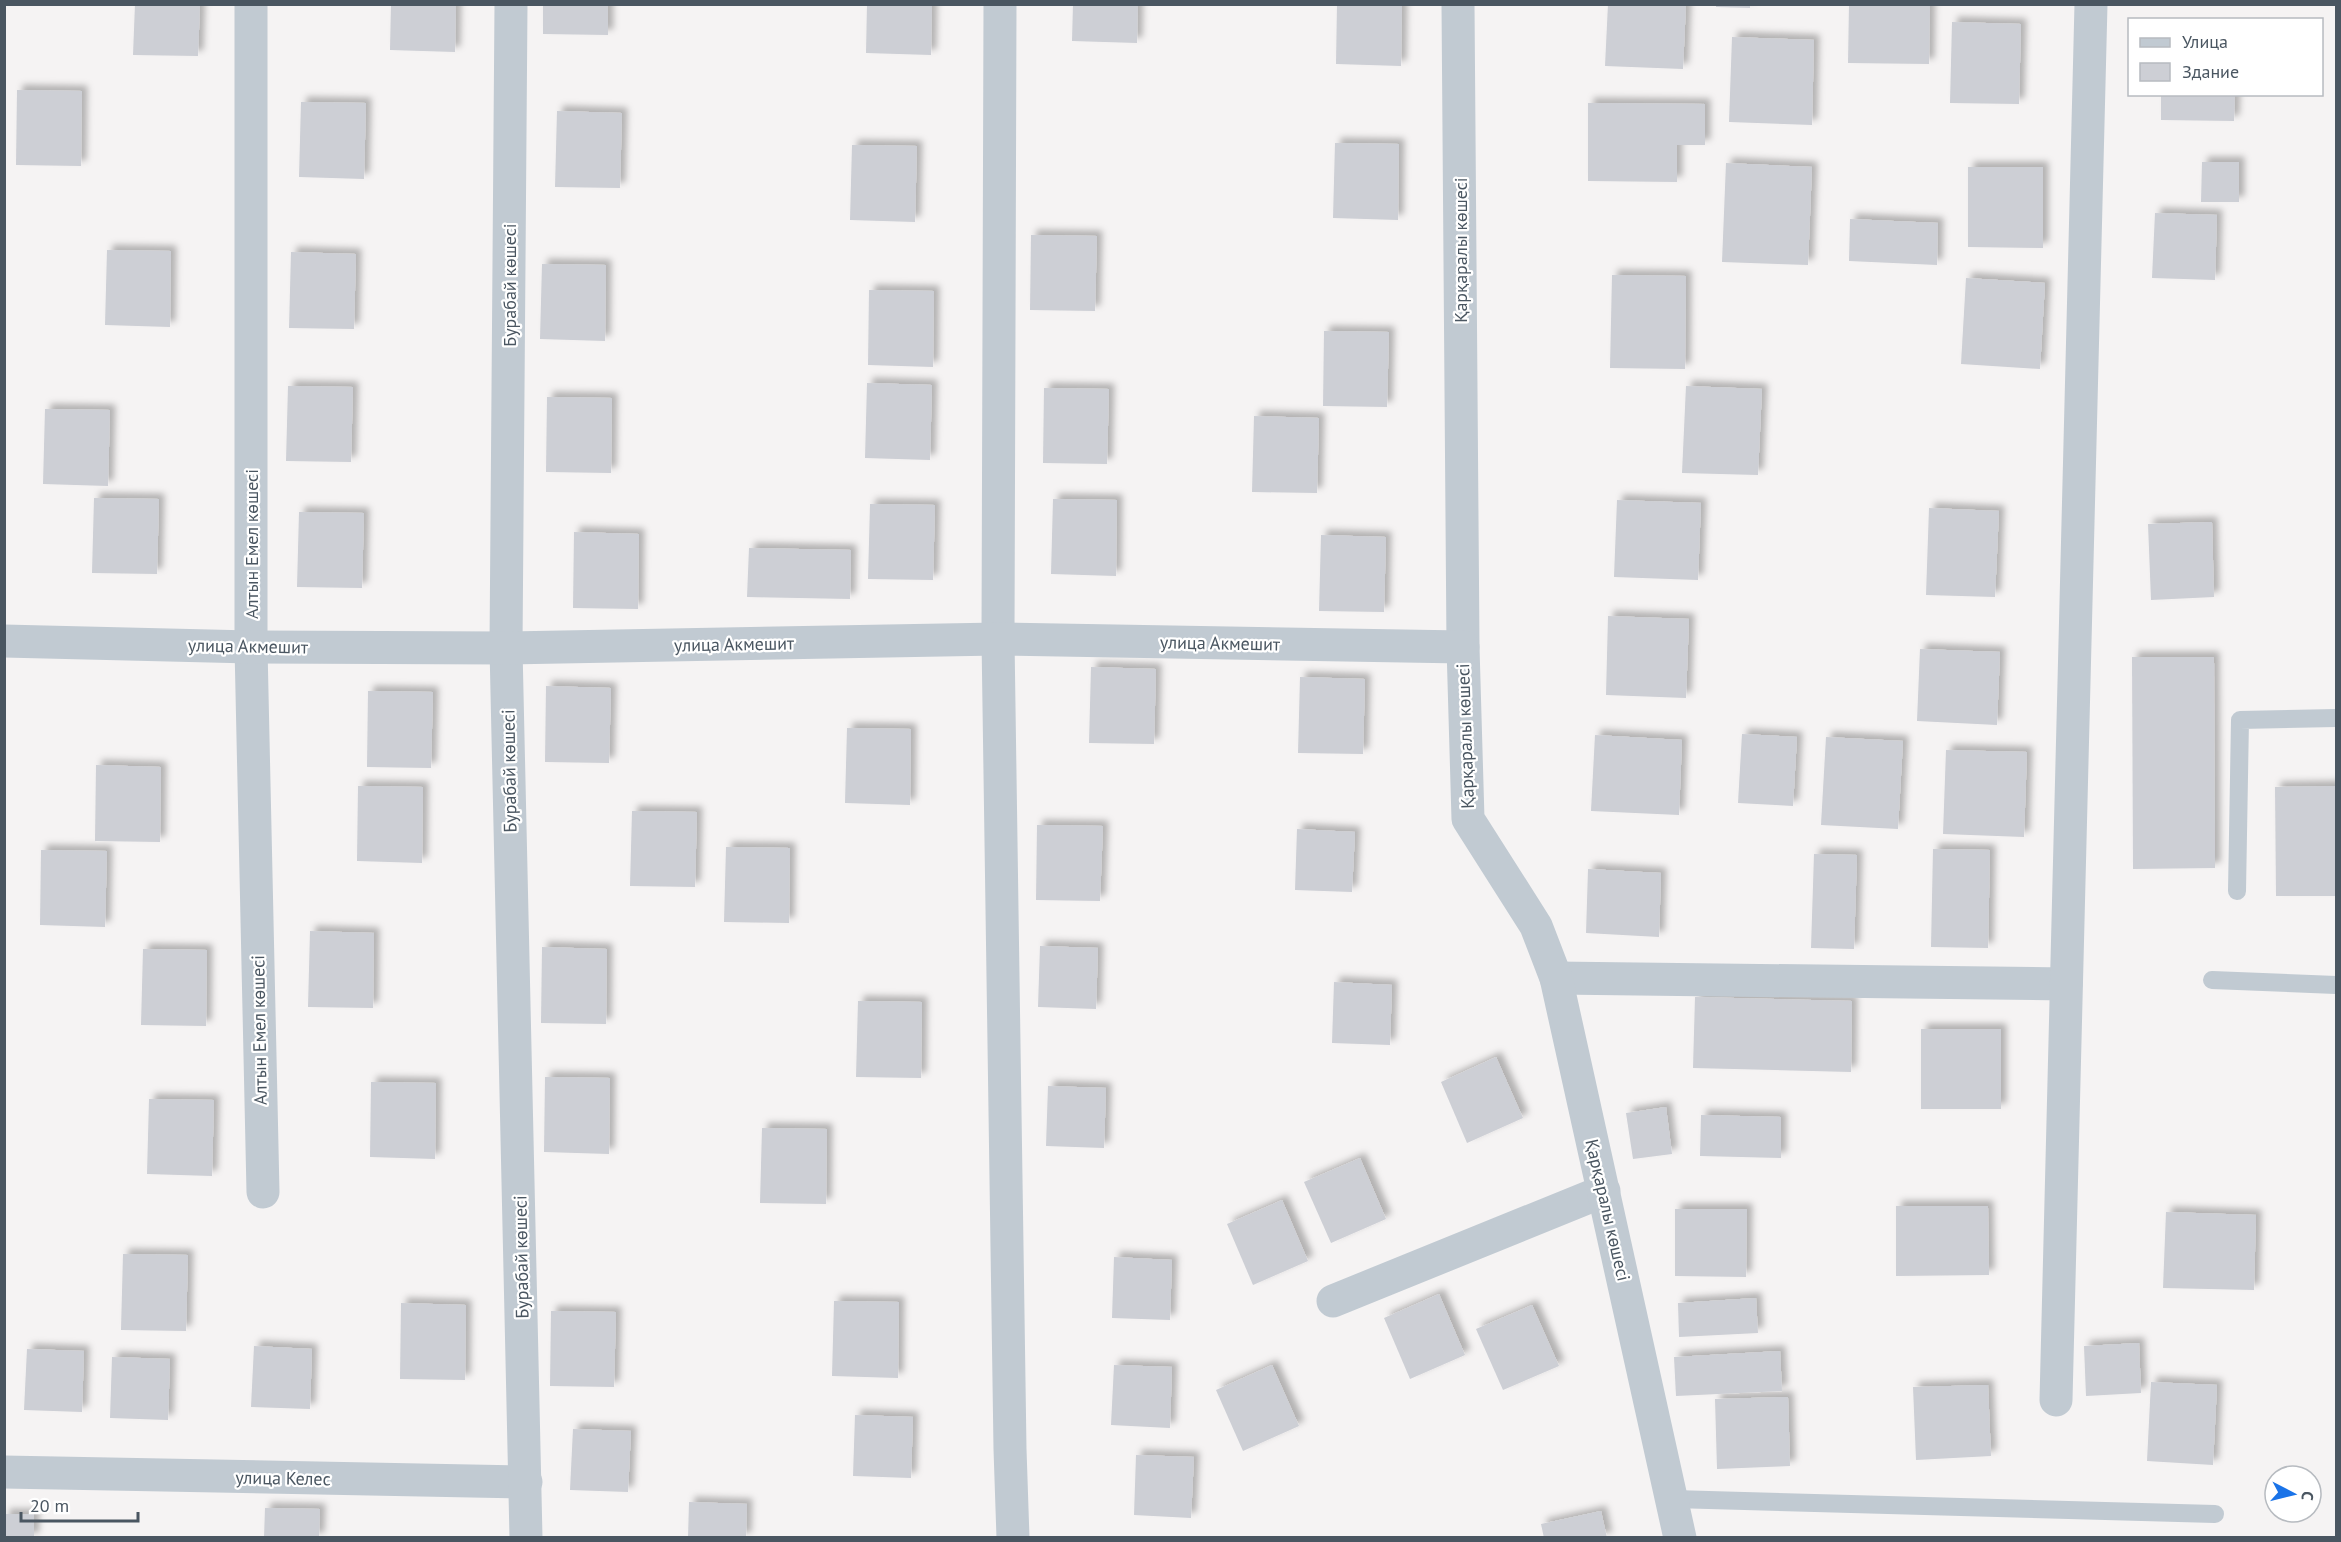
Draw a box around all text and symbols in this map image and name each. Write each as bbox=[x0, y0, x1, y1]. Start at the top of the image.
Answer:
legend bbox=[2128, 18, 2323, 96]
text: Улица bbox=[2182, 30, 2228, 53]
text: Здание bbox=[2182, 60, 2239, 83]
street label: Қарқаралы көшесі bbox=[1449, 177, 1472, 323]
street label: Бурабай көшесі bbox=[498, 223, 521, 347]
street label: Алтын Емел көшесі bbox=[240, 469, 263, 619]
street label: улица Акмешит bbox=[1160, 630, 1281, 656]
street label: улица Акмешит bbox=[674, 631, 795, 657]
street label: улица Акмешит bbox=[188, 633, 309, 659]
street label: Қарқаралы көшесі bbox=[1451, 663, 1479, 809]
street label: Бурабай көшесі bbox=[496, 709, 522, 833]
street label: Алтын Емел көшесі bbox=[246, 955, 272, 1105]
street label: Қарқаралы көшесі bbox=[1580, 1137, 1636, 1283]
street label: Бурабай көшесі bbox=[508, 1195, 534, 1319]
north arrow bbox=[2263, 1464, 2323, 1524]
street label: улица Келеc bbox=[235, 1466, 331, 1490]
scale bar bbox=[21, 1485, 138, 1523]
text: С bbox=[2297, 1490, 2318, 1502]
text: 20 m bbox=[30, 1494, 69, 1517]

